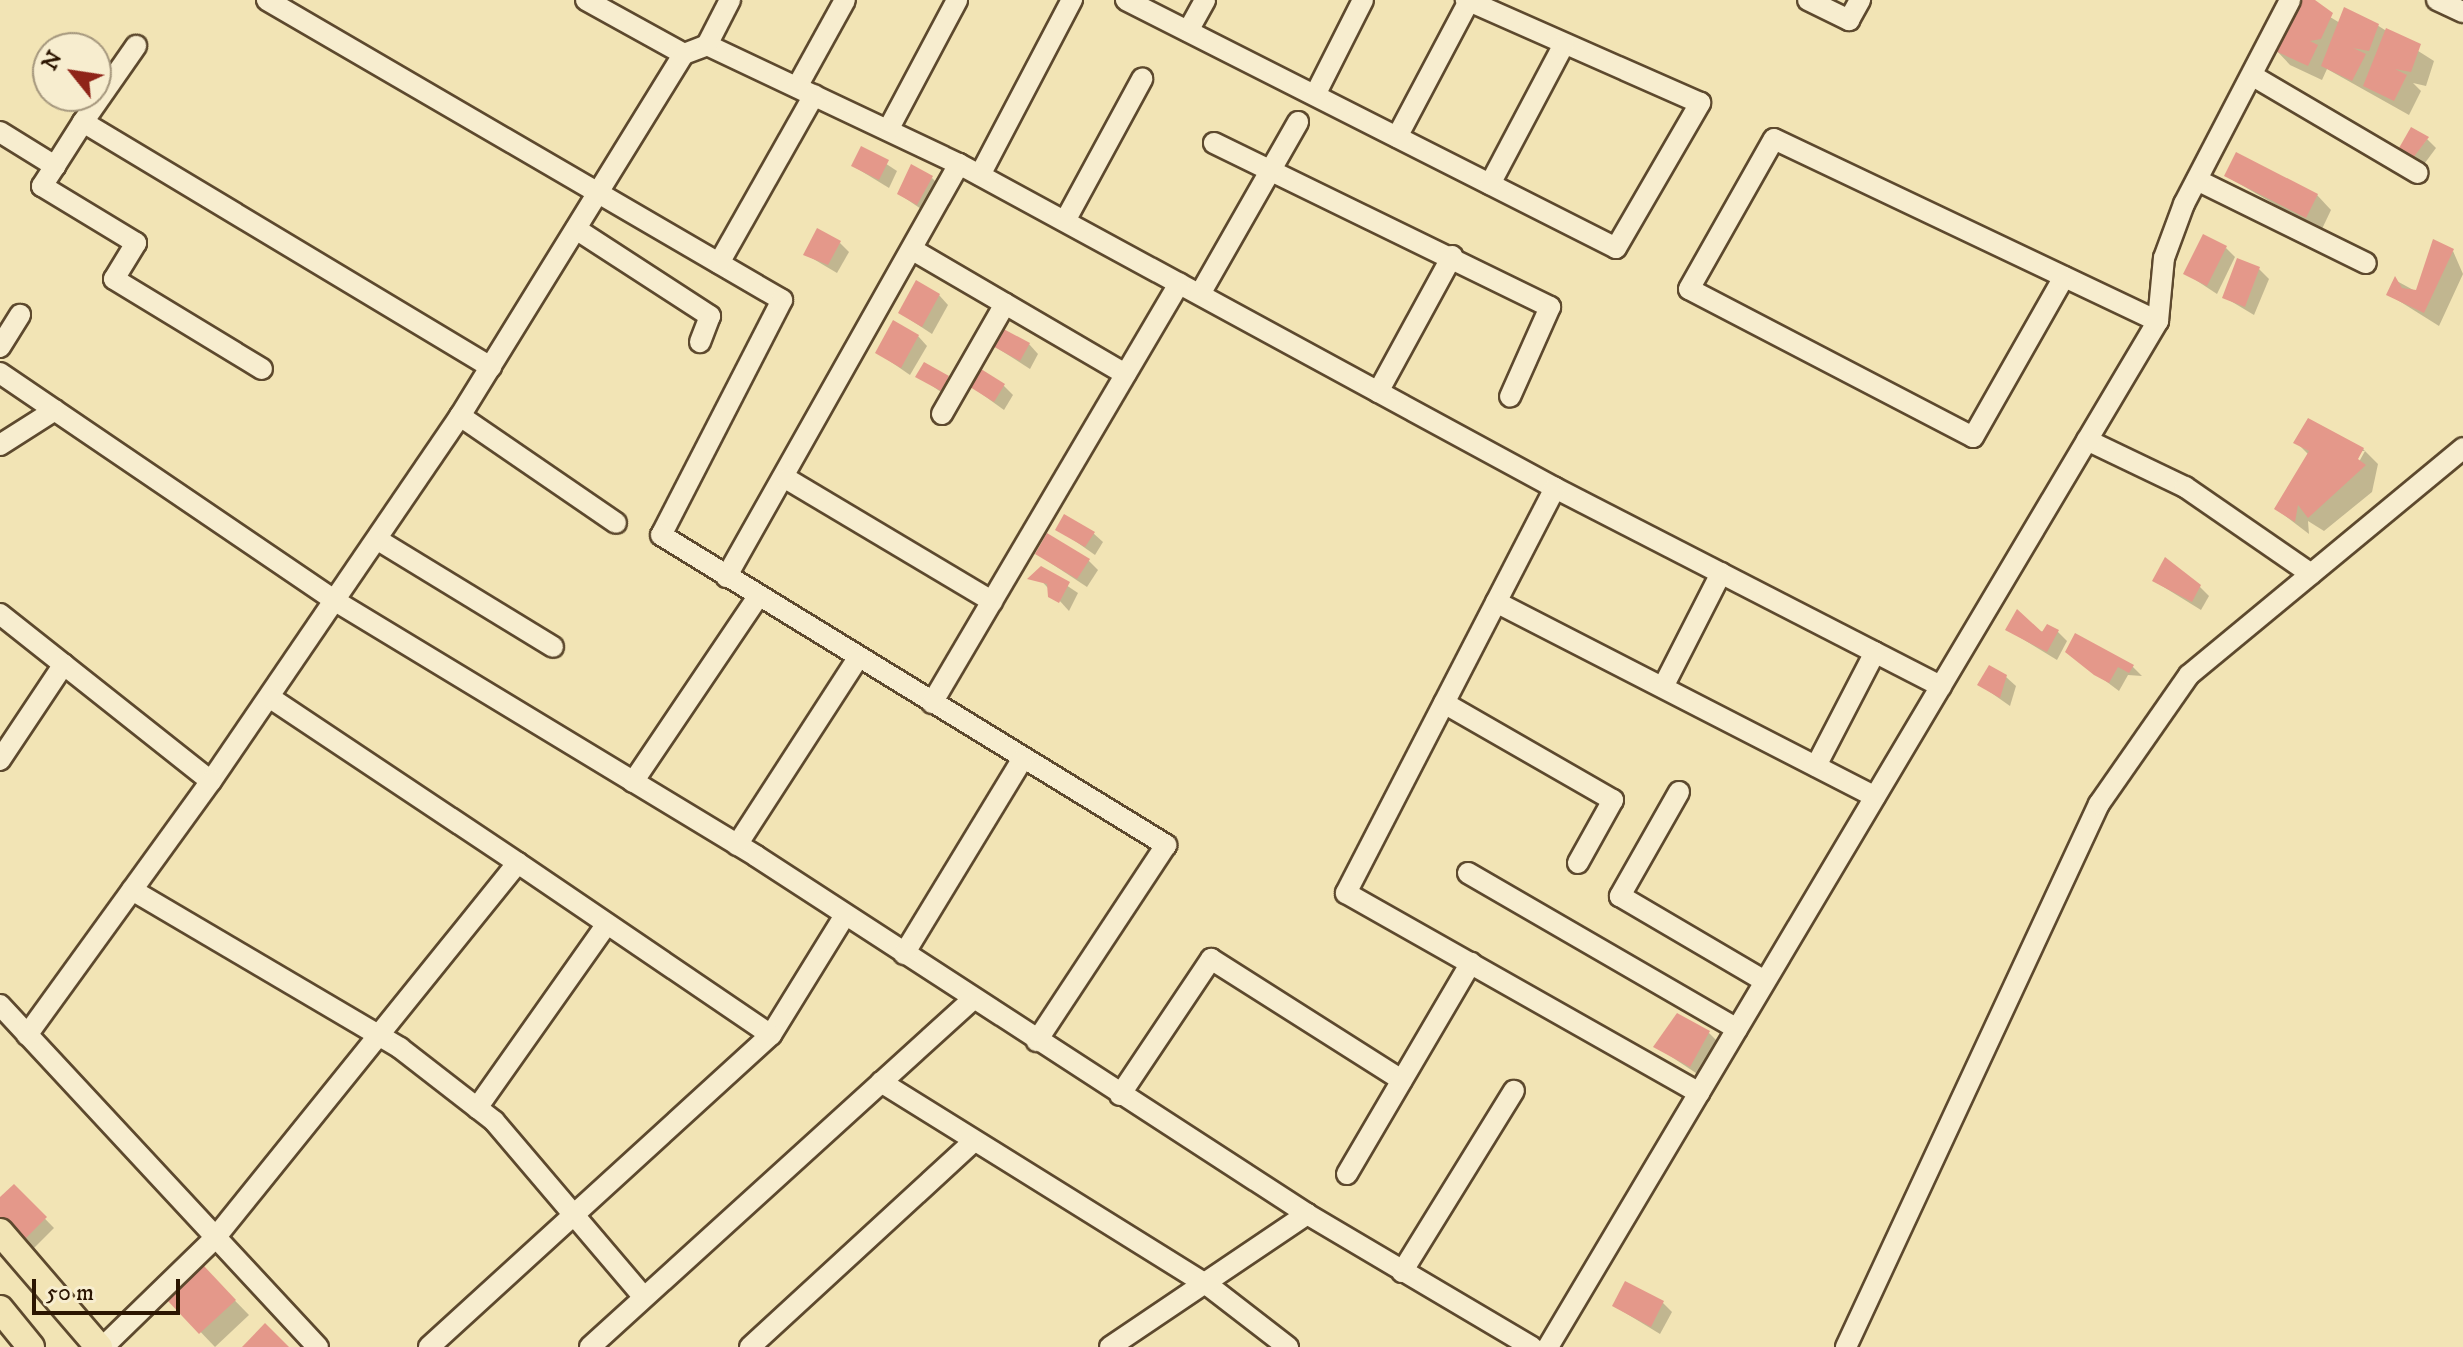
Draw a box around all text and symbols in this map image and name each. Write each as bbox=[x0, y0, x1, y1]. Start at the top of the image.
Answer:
north arrow bbox=[32, 32, 112, 112]
text: N bbox=[36, 46, 69, 75]
scale bar bbox=[36, 1263, 184, 1313]
text: 50 m bbox=[46, 1278, 94, 1308]

